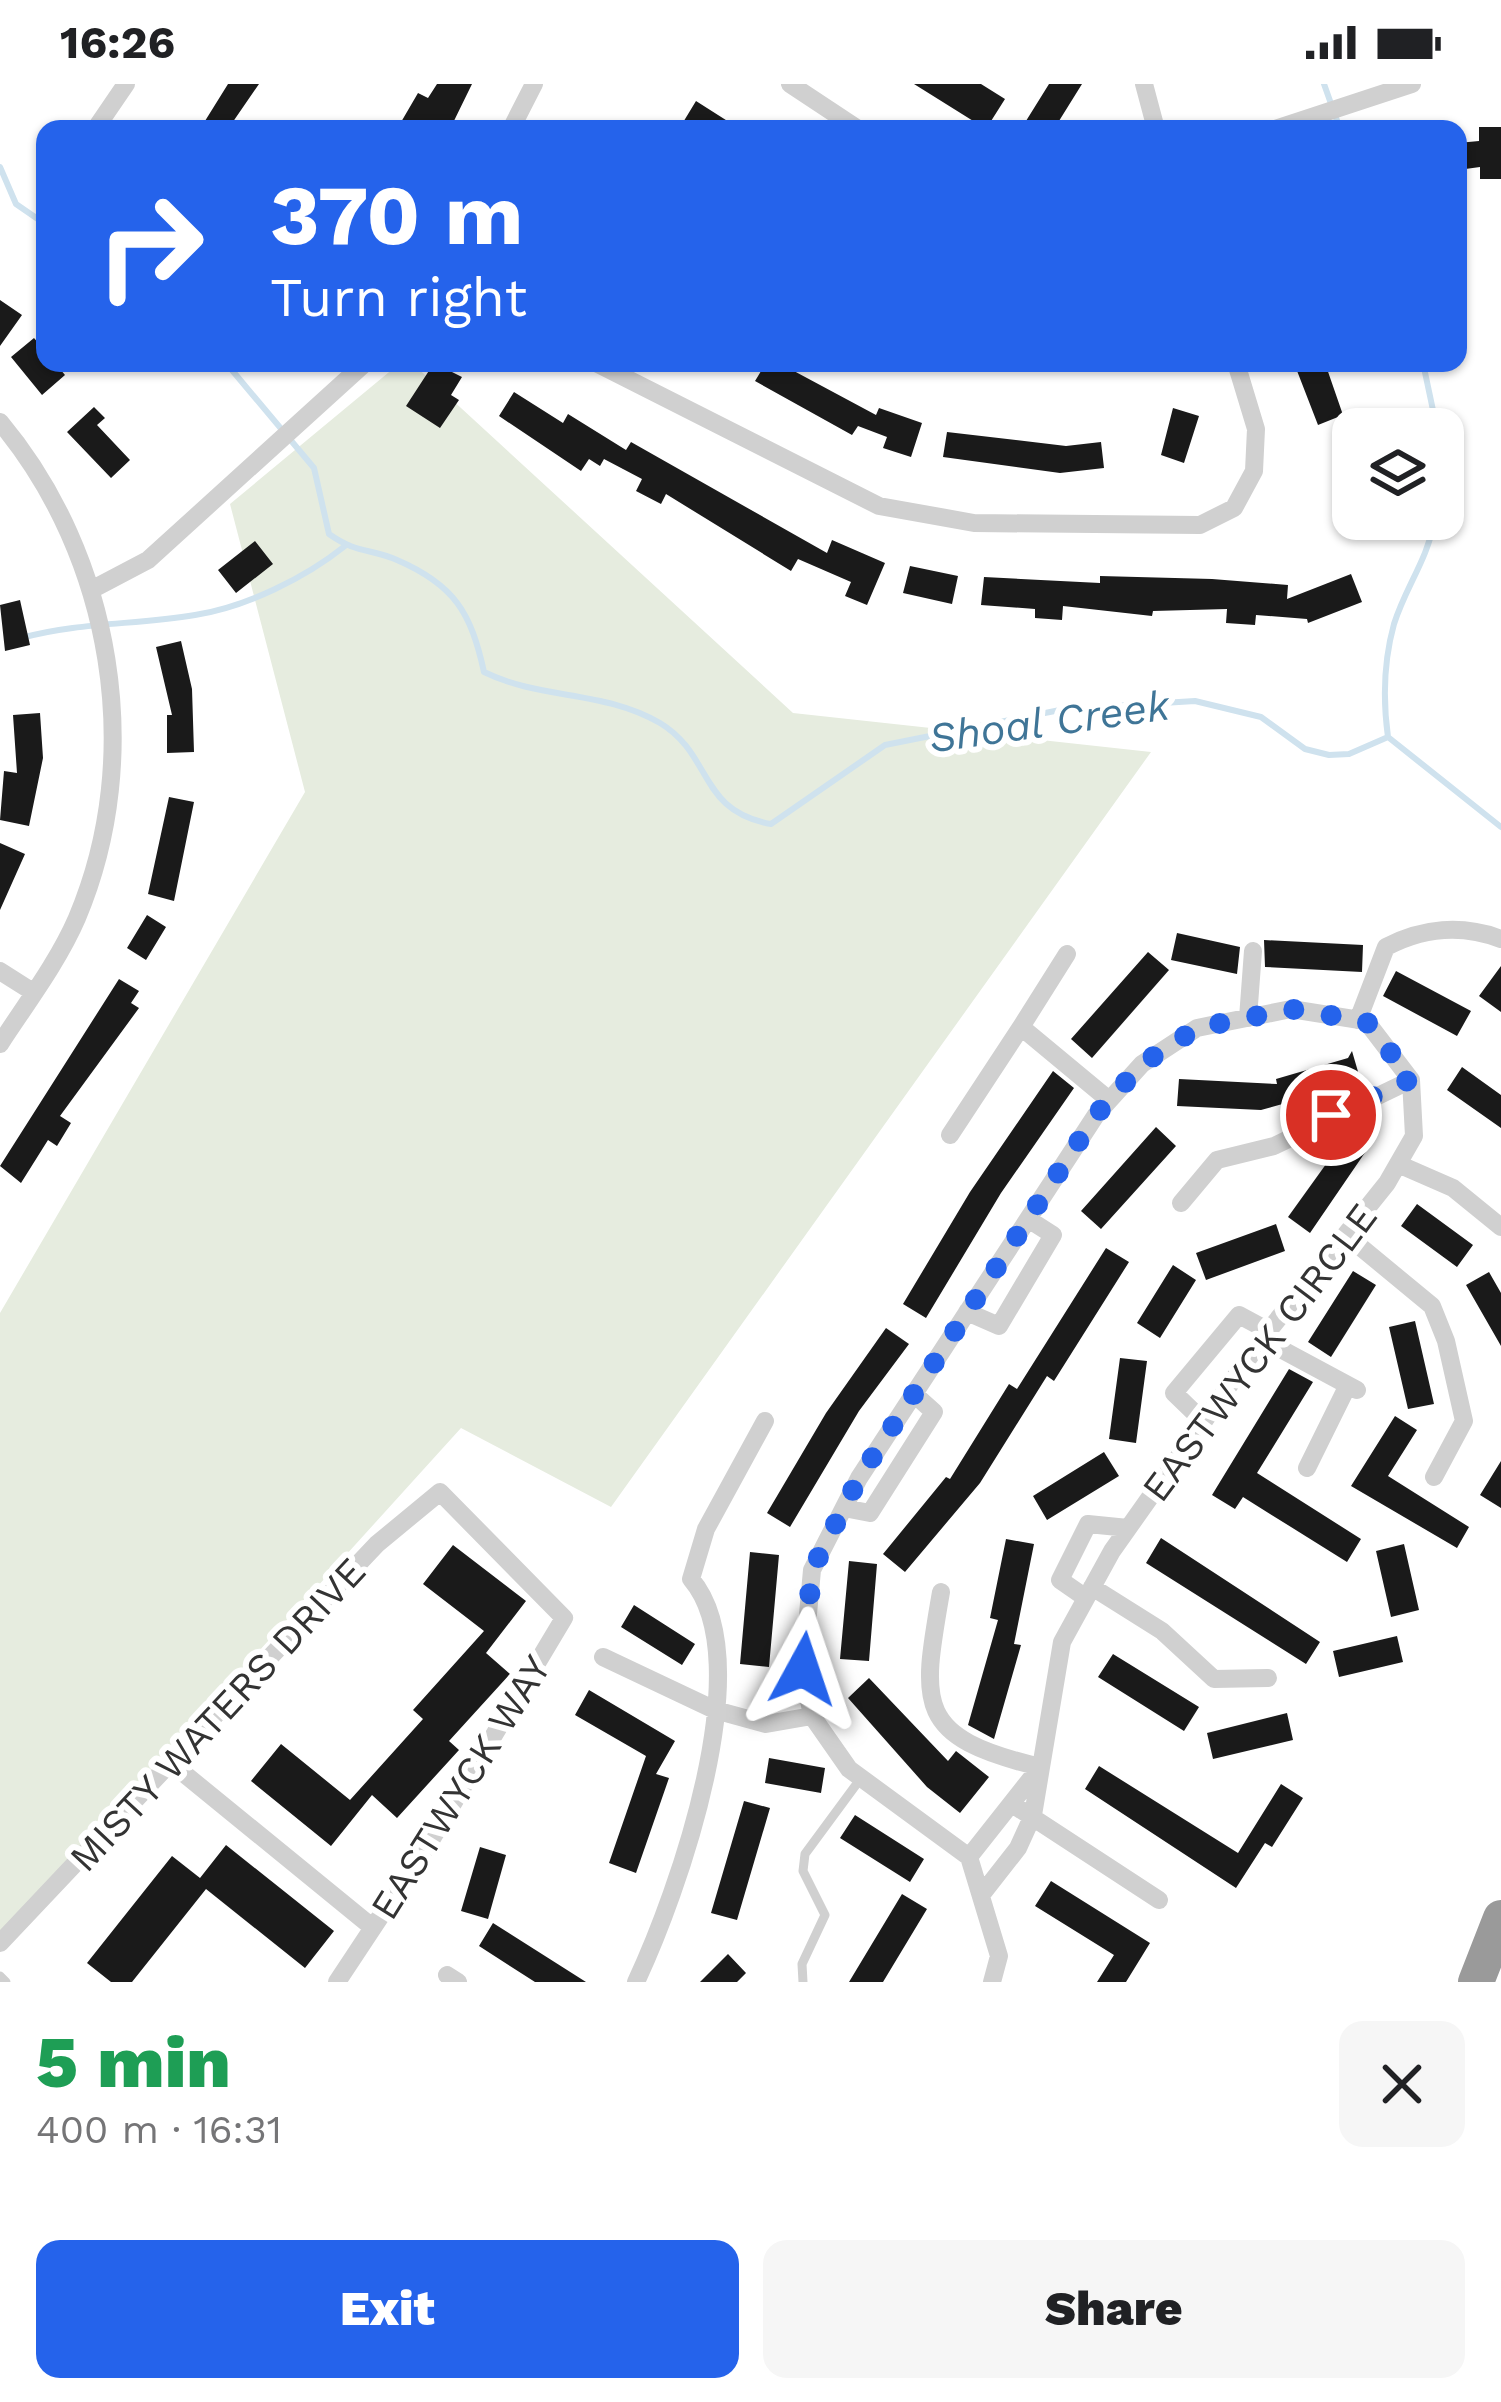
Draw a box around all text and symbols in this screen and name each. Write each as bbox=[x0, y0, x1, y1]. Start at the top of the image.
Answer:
text: 16:26 bbox=[60, 16, 175, 69]
text: 370 m bbox=[270, 166, 524, 264]
icon: right bbox=[72, 168, 228, 324]
text: Turn right bbox=[270, 266, 527, 329]
map controls bbox=[1332, 408, 1464, 540]
button: layers bbox=[1332, 408, 1464, 540]
water label: Shoal Creek bbox=[925, 680, 1174, 763]
pin bbox=[1280, 1064, 1382, 1166]
icon: arrive bbox=[1298, 1082, 1364, 1148]
street label: EASTWYCK CIRCLE bbox=[1133, 1195, 1386, 1510]
street label: MISTY WATERS DRIVE bbox=[60, 1548, 374, 1880]
position arrow bbox=[740, 1606, 866, 1732]
street label: EASTWYCK WAY bbox=[361, 1647, 560, 1927]
text: 5 min bbox=[36, 2020, 231, 2104]
button: close bbox=[1339, 2021, 1465, 2147]
text: 400 m · 16:31 bbox=[36, 2107, 282, 2152]
button: Exit bbox=[36, 2240, 739, 2378]
button: Share bbox=[763, 2240, 1465, 2378]

